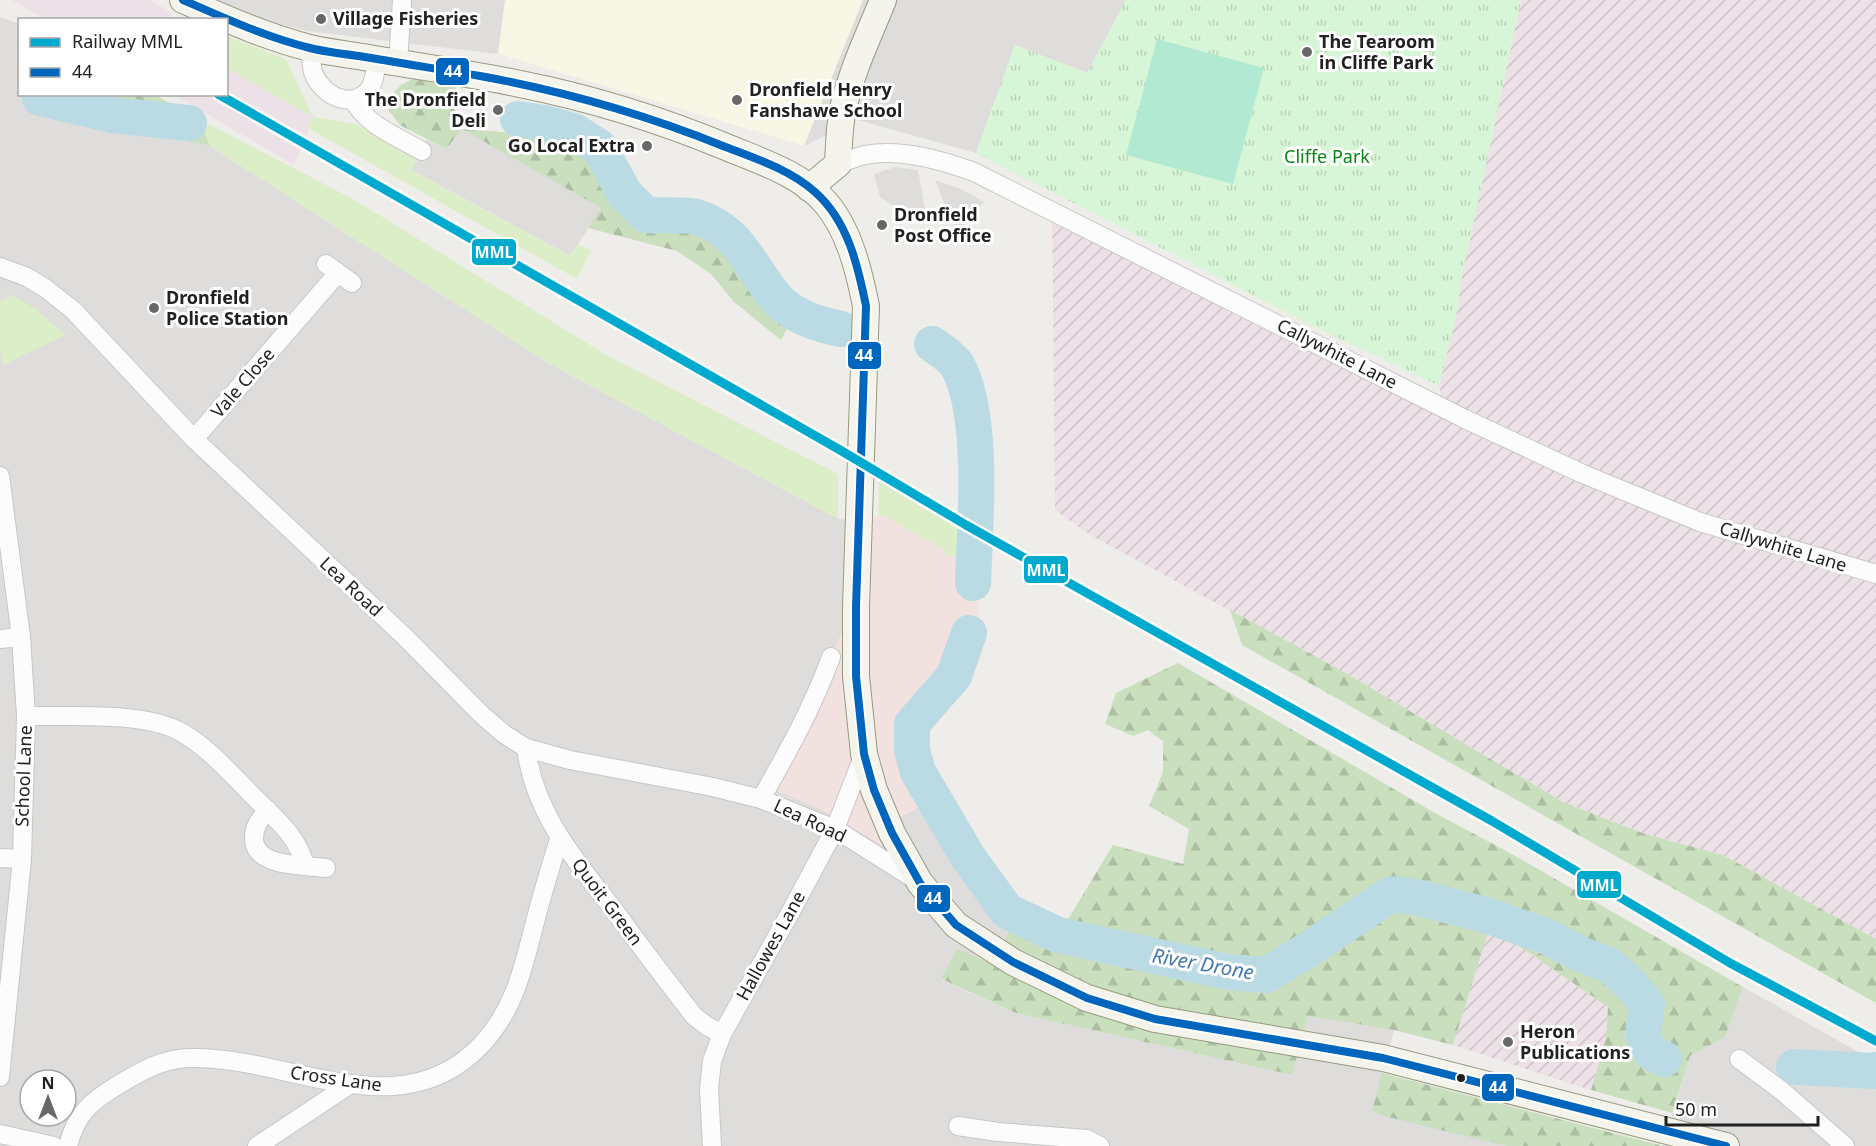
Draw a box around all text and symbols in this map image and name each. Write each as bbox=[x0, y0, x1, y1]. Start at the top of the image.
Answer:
place label: Village Fisheries bbox=[333, 6, 478, 30]
marker: Village Fisheries bbox=[314, 12, 328, 26]
legend bbox=[18, 18, 228, 96]
text: Railway MML bbox=[72, 29, 183, 53]
place label: The Tearoom in Cliffe Park bbox=[1319, 29, 1435, 74]
marker: The Tearoom in Cliffe Park bbox=[1300, 45, 1314, 59]
line badge: 44 bbox=[435, 57, 470, 86]
text: 44 bbox=[72, 59, 93, 83]
text: 44 bbox=[444, 60, 462, 82]
place label: Dronfield Henry Fanshawe School bbox=[749, 77, 903, 122]
place label: The Dronfield Deli bbox=[365, 87, 486, 132]
marker: Dronfield Henry Fanshawe School bbox=[730, 93, 744, 107]
marker: The Dronfield Deli bbox=[491, 103, 505, 117]
place label: Go Local Extra bbox=[508, 133, 635, 157]
marker: Go Local Extra bbox=[640, 139, 654, 153]
park label: Cliffe Park bbox=[1284, 144, 1370, 168]
place label: Dronfield Post Office bbox=[894, 202, 992, 247]
marker: Dronfield Post Office bbox=[875, 218, 889, 232]
line badge: MML bbox=[471, 238, 517, 266]
text: MML bbox=[474, 241, 514, 263]
place label: Dronfield Police Station bbox=[166, 285, 289, 330]
marker: Dronfield Police Station bbox=[147, 301, 161, 315]
street label: Callywhite Lane bbox=[1273, 312, 1402, 394]
line badge: 44 bbox=[847, 341, 882, 370]
street label: Vale Close bbox=[205, 342, 279, 423]
text: 44 bbox=[855, 344, 873, 366]
street label: Callywhite Lane bbox=[1717, 515, 1850, 577]
street label: Lea Road bbox=[315, 551, 388, 622]
line badge: MML bbox=[1023, 555, 1069, 584]
text: MML bbox=[1026, 559, 1066, 581]
street label: School Lane bbox=[9, 725, 37, 827]
street label: Lea Road bbox=[770, 793, 851, 847]
street label: Quoit Green bbox=[567, 853, 649, 950]
line badge: MML bbox=[1576, 870, 1622, 899]
text: MML bbox=[1579, 874, 1619, 896]
line badge: 44 bbox=[916, 884, 951, 913]
street label: Hallowes Lane bbox=[730, 886, 810, 1005]
text: 44 bbox=[924, 887, 942, 909]
water label: River Drone bbox=[1150, 941, 1256, 986]
place label: Heron Publications bbox=[1520, 1019, 1630, 1064]
marker: Heron Publications bbox=[1501, 1035, 1515, 1049]
street label: Cross Lane bbox=[289, 1060, 383, 1096]
north arrow bbox=[18, 1068, 78, 1128]
text: N bbox=[41, 1072, 55, 1094]
unlabelled marker bbox=[1455, 1072, 1467, 1084]
line badge: 44 bbox=[1481, 1073, 1515, 1102]
text: 44 bbox=[1489, 1076, 1507, 1098]
scale bar bbox=[1666, 1089, 1818, 1127]
text: 50 m bbox=[1675, 1097, 1717, 1121]

